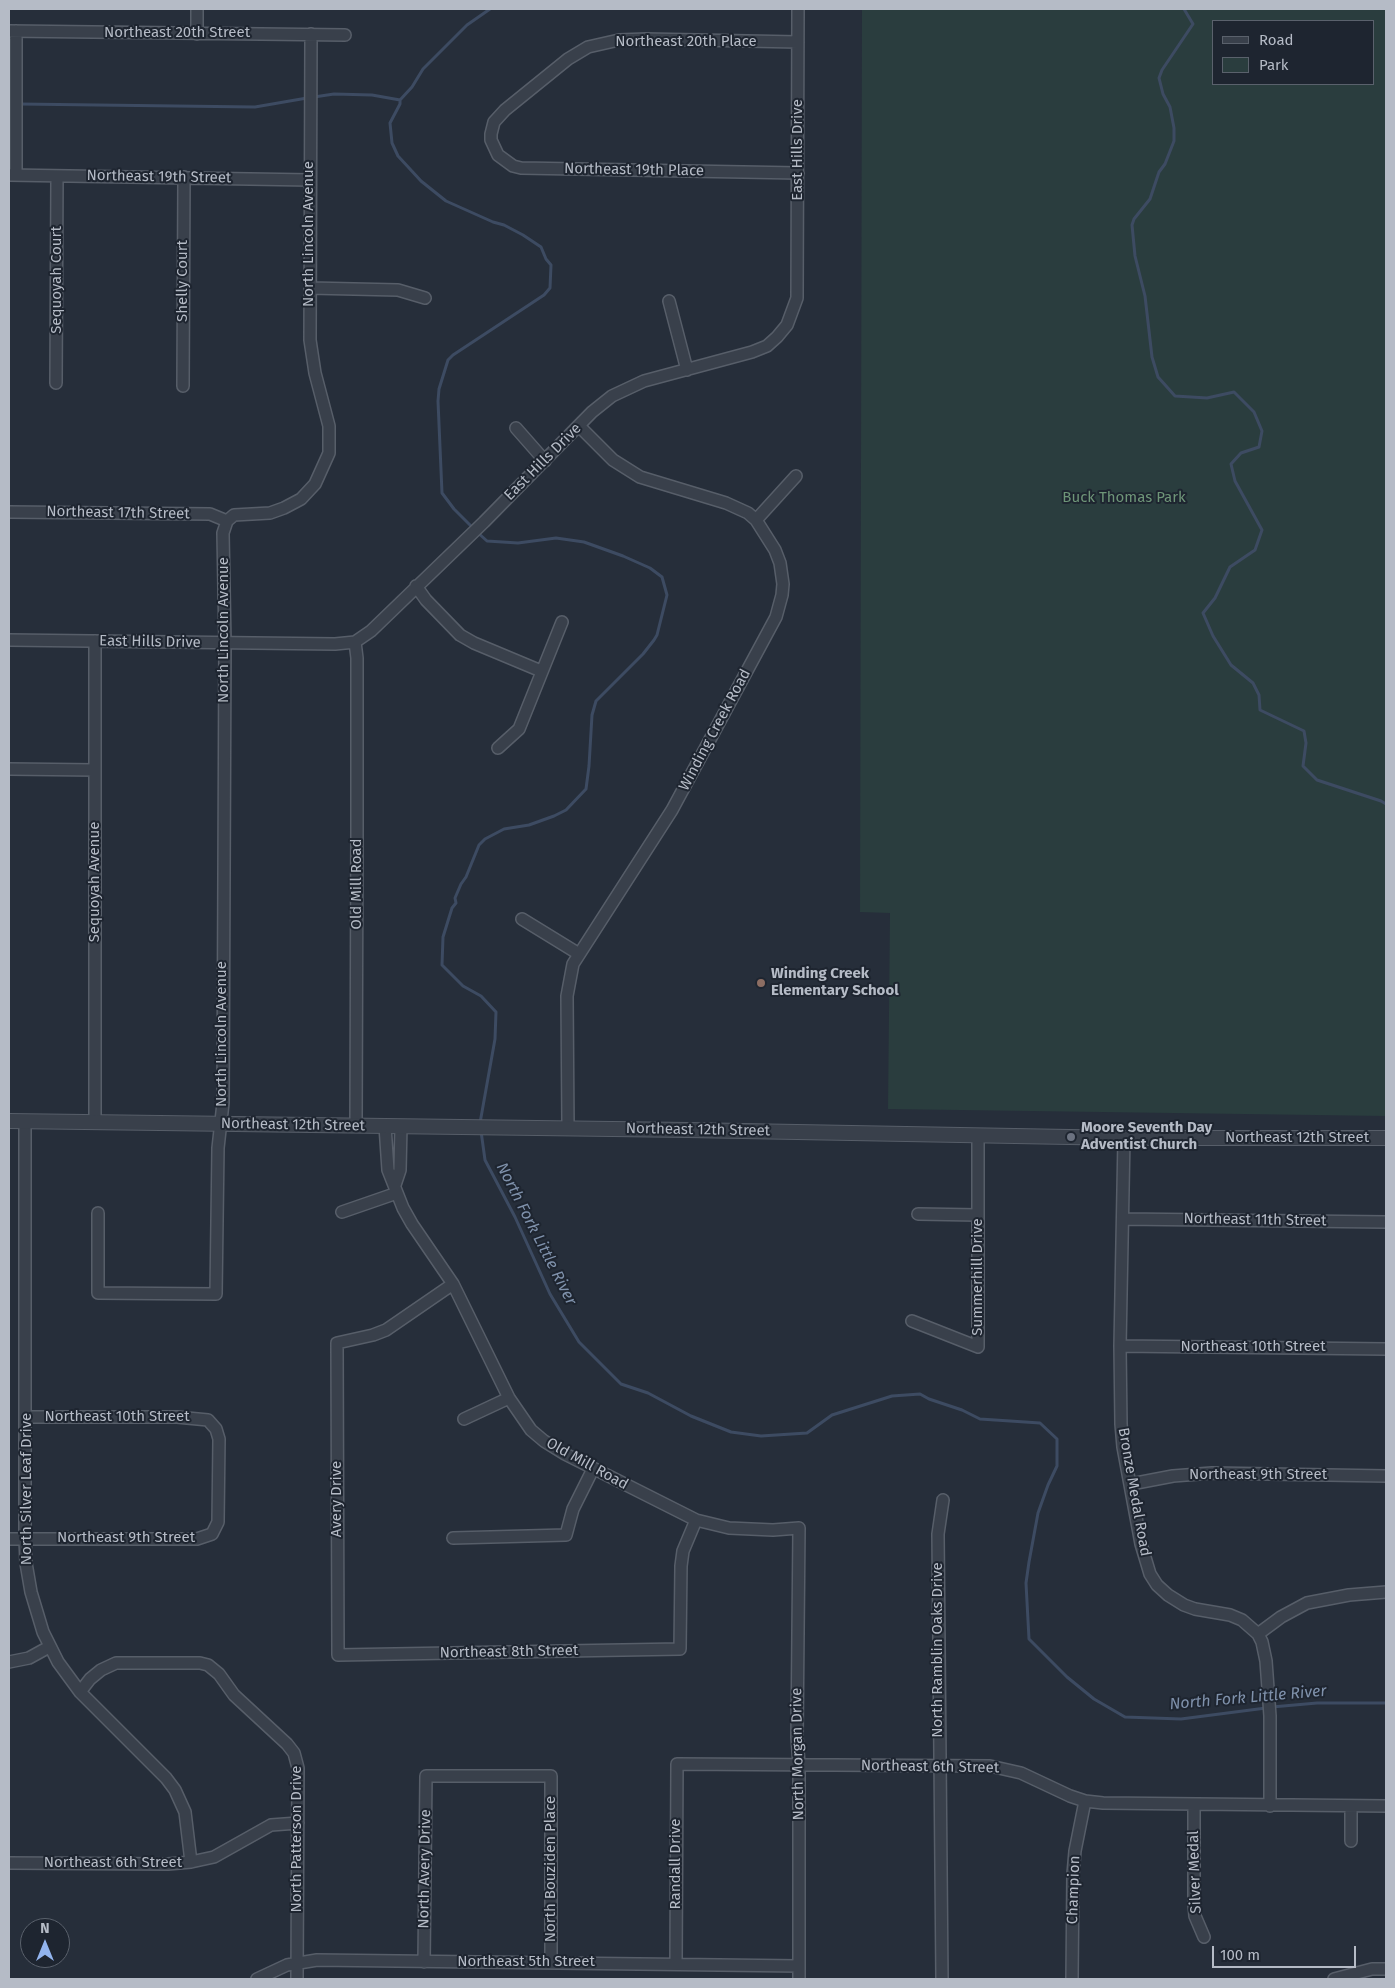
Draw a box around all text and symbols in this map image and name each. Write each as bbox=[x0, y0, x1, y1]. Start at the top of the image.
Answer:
legend bbox=[1212, 20, 1375, 85]
street label: Northeast 20th Street bbox=[104, 24, 250, 42]
text: Road bbox=[1259, 31, 1294, 49]
street label: Northeast 20th Place bbox=[615, 33, 757, 51]
text: Park bbox=[1259, 56, 1289, 74]
street label: East Hills Drive bbox=[789, 99, 807, 201]
street label: Northeast 19th Place bbox=[564, 160, 704, 180]
street label: North Lincoln Avenue bbox=[300, 161, 318, 307]
street label: Northeast 19th Street bbox=[87, 167, 231, 187]
street label: Sequoyah Court bbox=[48, 226, 66, 334]
street label: Shelly Court bbox=[174, 240, 192, 322]
street label: East Hills Drive bbox=[501, 420, 585, 504]
park label: Buck Thomas Park bbox=[1062, 489, 1186, 507]
street label: Northeast 17th Street bbox=[46, 503, 190, 523]
street label: North Lincoln Avenue bbox=[215, 557, 233, 703]
street label: East Hills Drive bbox=[99, 632, 201, 652]
street label: Winding Creek Road bbox=[675, 666, 755, 794]
street label: Sequoyah Avenue bbox=[86, 822, 104, 942]
street label: Old Mill Road bbox=[348, 839, 366, 929]
street label: North Lincoln Avenue bbox=[213, 961, 231, 1107]
place label: Winding Creek Elementary School bbox=[771, 965, 899, 1000]
marker: Winding Creek Elementary School bbox=[755, 977, 767, 989]
street label: Northeast 12th Street bbox=[221, 1115, 365, 1135]
place label: Moore Seventh Day Adventist Church bbox=[1081, 1119, 1212, 1154]
street label: Northeast 12th Street bbox=[626, 1120, 770, 1140]
street label: Northeast 12th Street bbox=[1225, 1129, 1369, 1147]
marker: Moore Seventh Day Adventist Church bbox=[1065, 1131, 1077, 1143]
water label: North Fork Little River bbox=[492, 1160, 580, 1308]
street label: Northeast 11th Street bbox=[1183, 1210, 1327, 1230]
street label: Summerhill Drive bbox=[969, 1218, 987, 1336]
street label: Northeast 10th Street bbox=[1180, 1338, 1326, 1356]
street label: Northeast 10th Street bbox=[44, 1408, 190, 1426]
street label: North Silver Leaf Drive bbox=[18, 1413, 36, 1565]
street label: Bronze Medal Road bbox=[1114, 1426, 1154, 1558]
street label: Old Mill Road bbox=[543, 1434, 631, 1494]
street label: Avery Drive bbox=[328, 1461, 346, 1537]
street label: Northeast 9th Street bbox=[1189, 1466, 1327, 1484]
street label: Northeast 9th Street bbox=[57, 1529, 195, 1547]
street label: North Ramblin Oaks Drive bbox=[929, 1562, 947, 1738]
street label: Northeast 8th Street bbox=[440, 1642, 578, 1662]
water label: North Fork Little River bbox=[1169, 1682, 1327, 1714]
street label: North Morgan Drive bbox=[788, 1688, 808, 1820]
street label: Northeast 6th Street bbox=[861, 1757, 999, 1777]
street label: North Patterson Drive bbox=[288, 1765, 306, 1913]
street label: North Bouziden Place bbox=[542, 1796, 560, 1942]
street label: North Avery Drive bbox=[415, 1809, 435, 1929]
street label: Randall Drive bbox=[667, 1819, 685, 1909]
street label: Silver Medal bbox=[1185, 1830, 1205, 1914]
street label: Northeast 6th Street bbox=[44, 1854, 182, 1872]
street label: Champion bbox=[1064, 1855, 1084, 1925]
north arrow bbox=[20, 1918, 70, 1968]
text: N bbox=[40, 1920, 50, 1937]
scale bar bbox=[1215, 1936, 1359, 1968]
text: 100 m bbox=[1220, 1946, 1260, 1964]
street label: Northeast 5th Street bbox=[457, 1953, 595, 1971]

